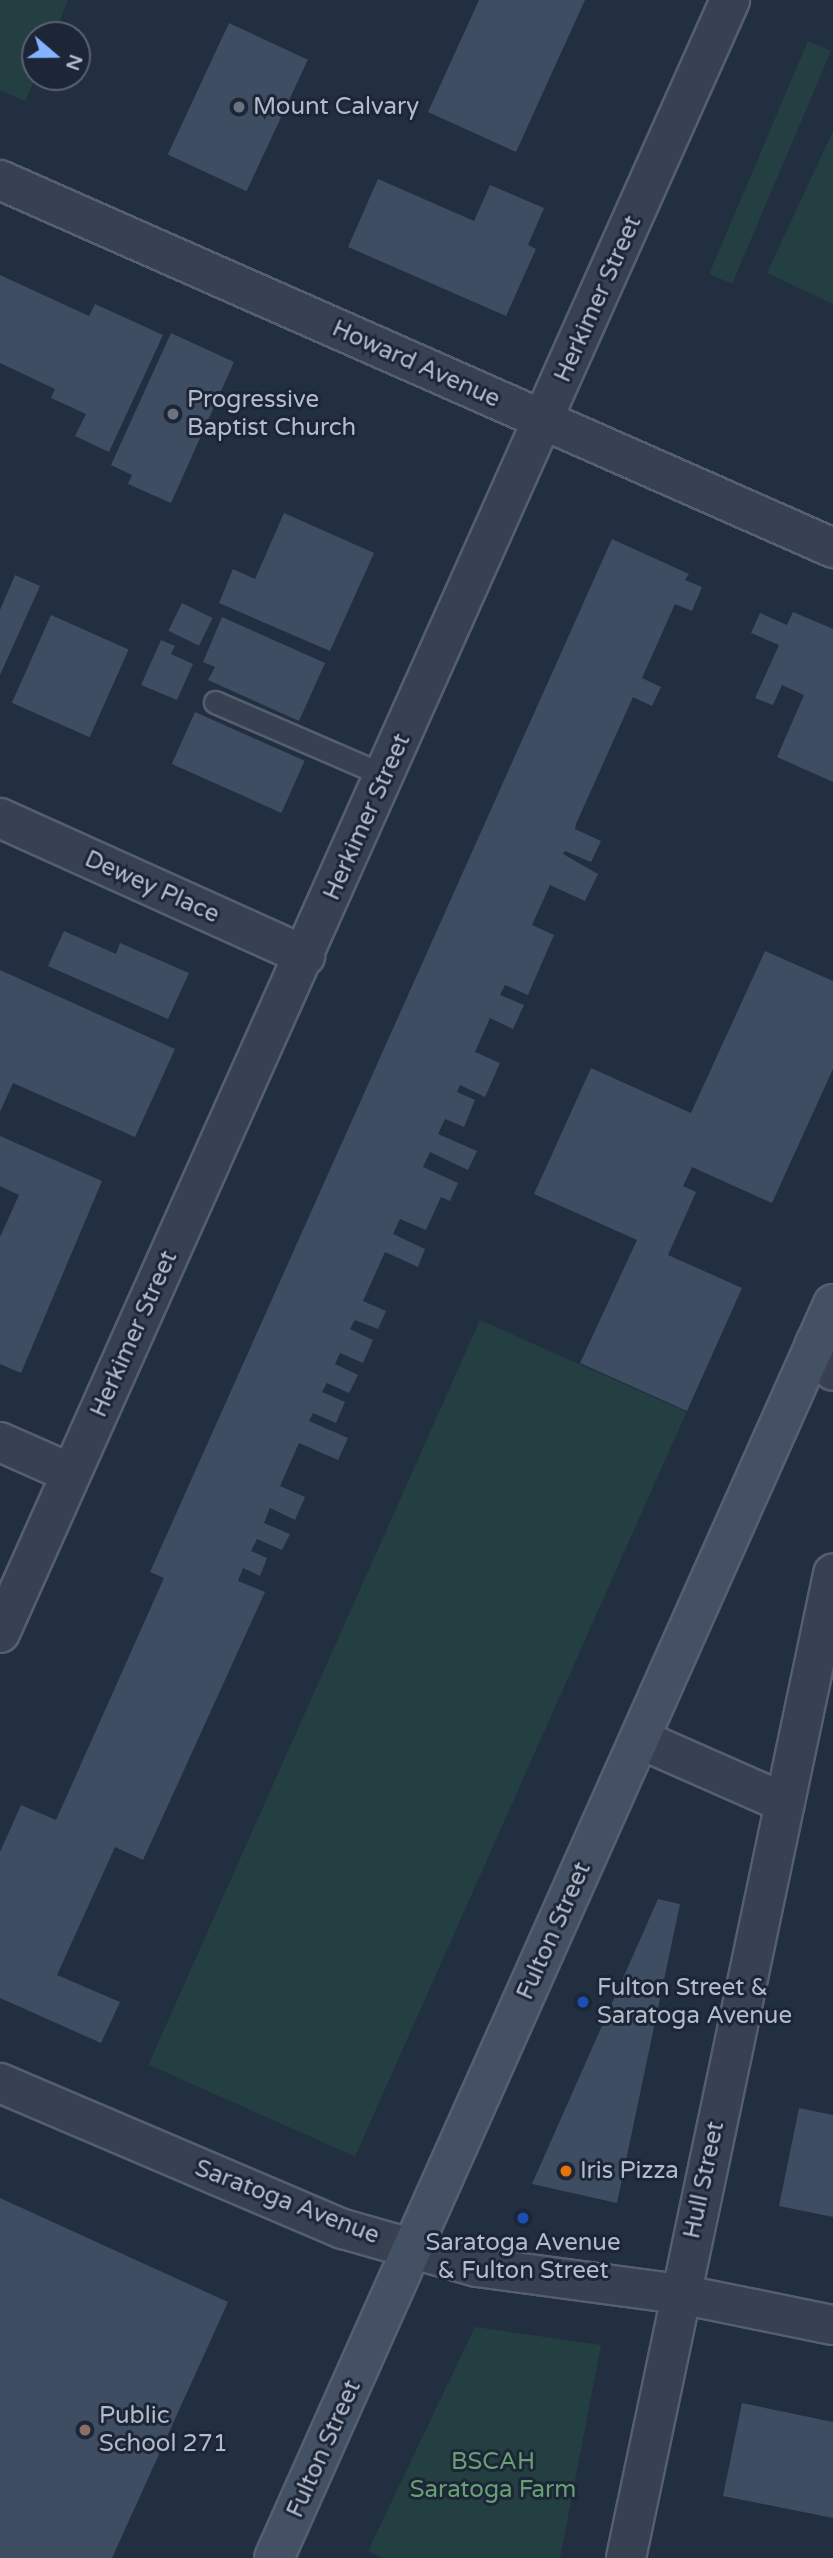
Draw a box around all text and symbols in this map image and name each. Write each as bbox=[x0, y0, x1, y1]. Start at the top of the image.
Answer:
north arrow bbox=[21, 21, 91, 91]
text: N bbox=[61, 52, 87, 73]
place label: Mount Calvary bbox=[253, 93, 419, 121]
marker: Mount Calvary bbox=[231, 99, 247, 115]
street label: Herkimer Street bbox=[548, 211, 648, 387]
street label: Howard Avenue bbox=[328, 314, 504, 414]
place label: Progressive Baptist Church bbox=[187, 386, 356, 442]
marker: Progressive Baptist Church bbox=[165, 406, 181, 422]
street label: Herkimer Street bbox=[317, 729, 417, 905]
street label: Dewey Place bbox=[80, 845, 224, 929]
street label: Herkimer Street bbox=[84, 1246, 184, 1422]
street label: Fulton Street bbox=[511, 1858, 597, 2004]
place label: Fulton Street & Saratoga Avenue bbox=[597, 1974, 792, 2030]
marker: Fulton Street & Saratoga Avenue bbox=[575, 1994, 591, 2010]
street label: Hull Street bbox=[678, 2119, 730, 2241]
street label: Saratoga Avenue bbox=[191, 2154, 383, 2250]
place label: Iris Pizza bbox=[580, 2157, 679, 2185]
marker: Iris Pizza bbox=[558, 2163, 574, 2179]
marker: Saratoga Avenue & Fulton Street bbox=[515, 2210, 531, 2226]
place label: Saratoga Avenue & Fulton Street bbox=[425, 2229, 621, 2285]
street label: Fulton Street bbox=[281, 2376, 367, 2522]
place label: Public School 271 bbox=[99, 2402, 228, 2458]
marker: Public School 271 bbox=[77, 2422, 93, 2438]
park label: BSCAH Saratoga Farm bbox=[410, 2448, 576, 2504]

